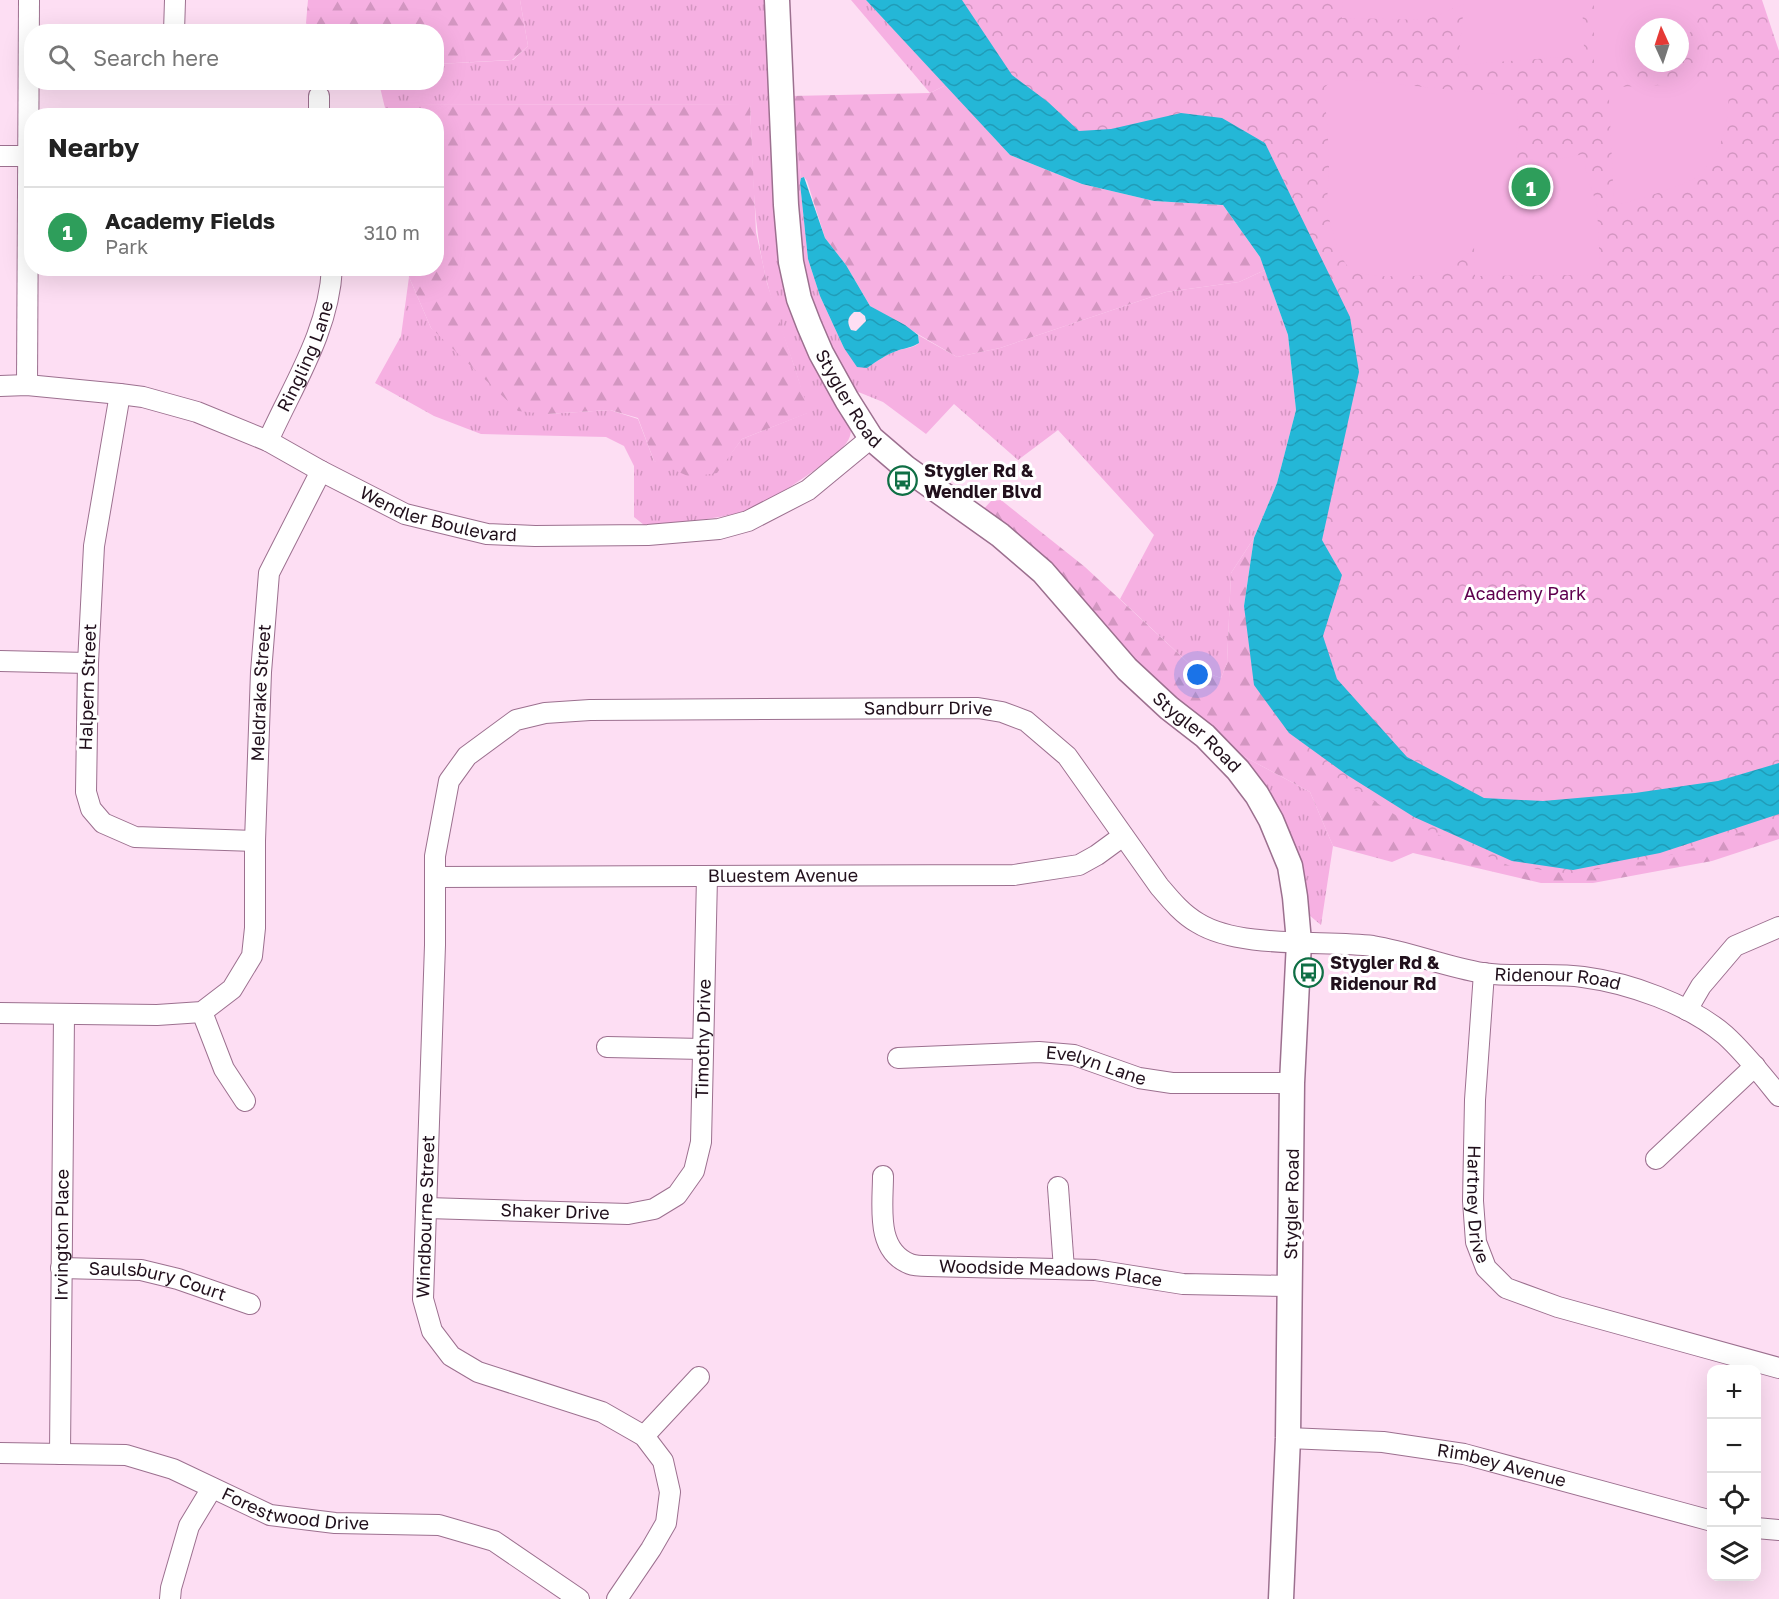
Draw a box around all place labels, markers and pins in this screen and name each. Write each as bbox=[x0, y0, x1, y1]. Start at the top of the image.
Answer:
pin: 1 bbox=[1512, 164, 1550, 210]
place label: Stygler Rd & Wendler Blvd bbox=[924, 459, 1042, 502]
bus stop icon: Stygler Rd & Wendler Blvd bbox=[887, 465, 919, 497]
place label: Stygler Rd & Ridenour Rd bbox=[1330, 951, 1440, 994]
bus stop icon: Stygler Rd & Ridenour Rd bbox=[1293, 957, 1325, 989]

